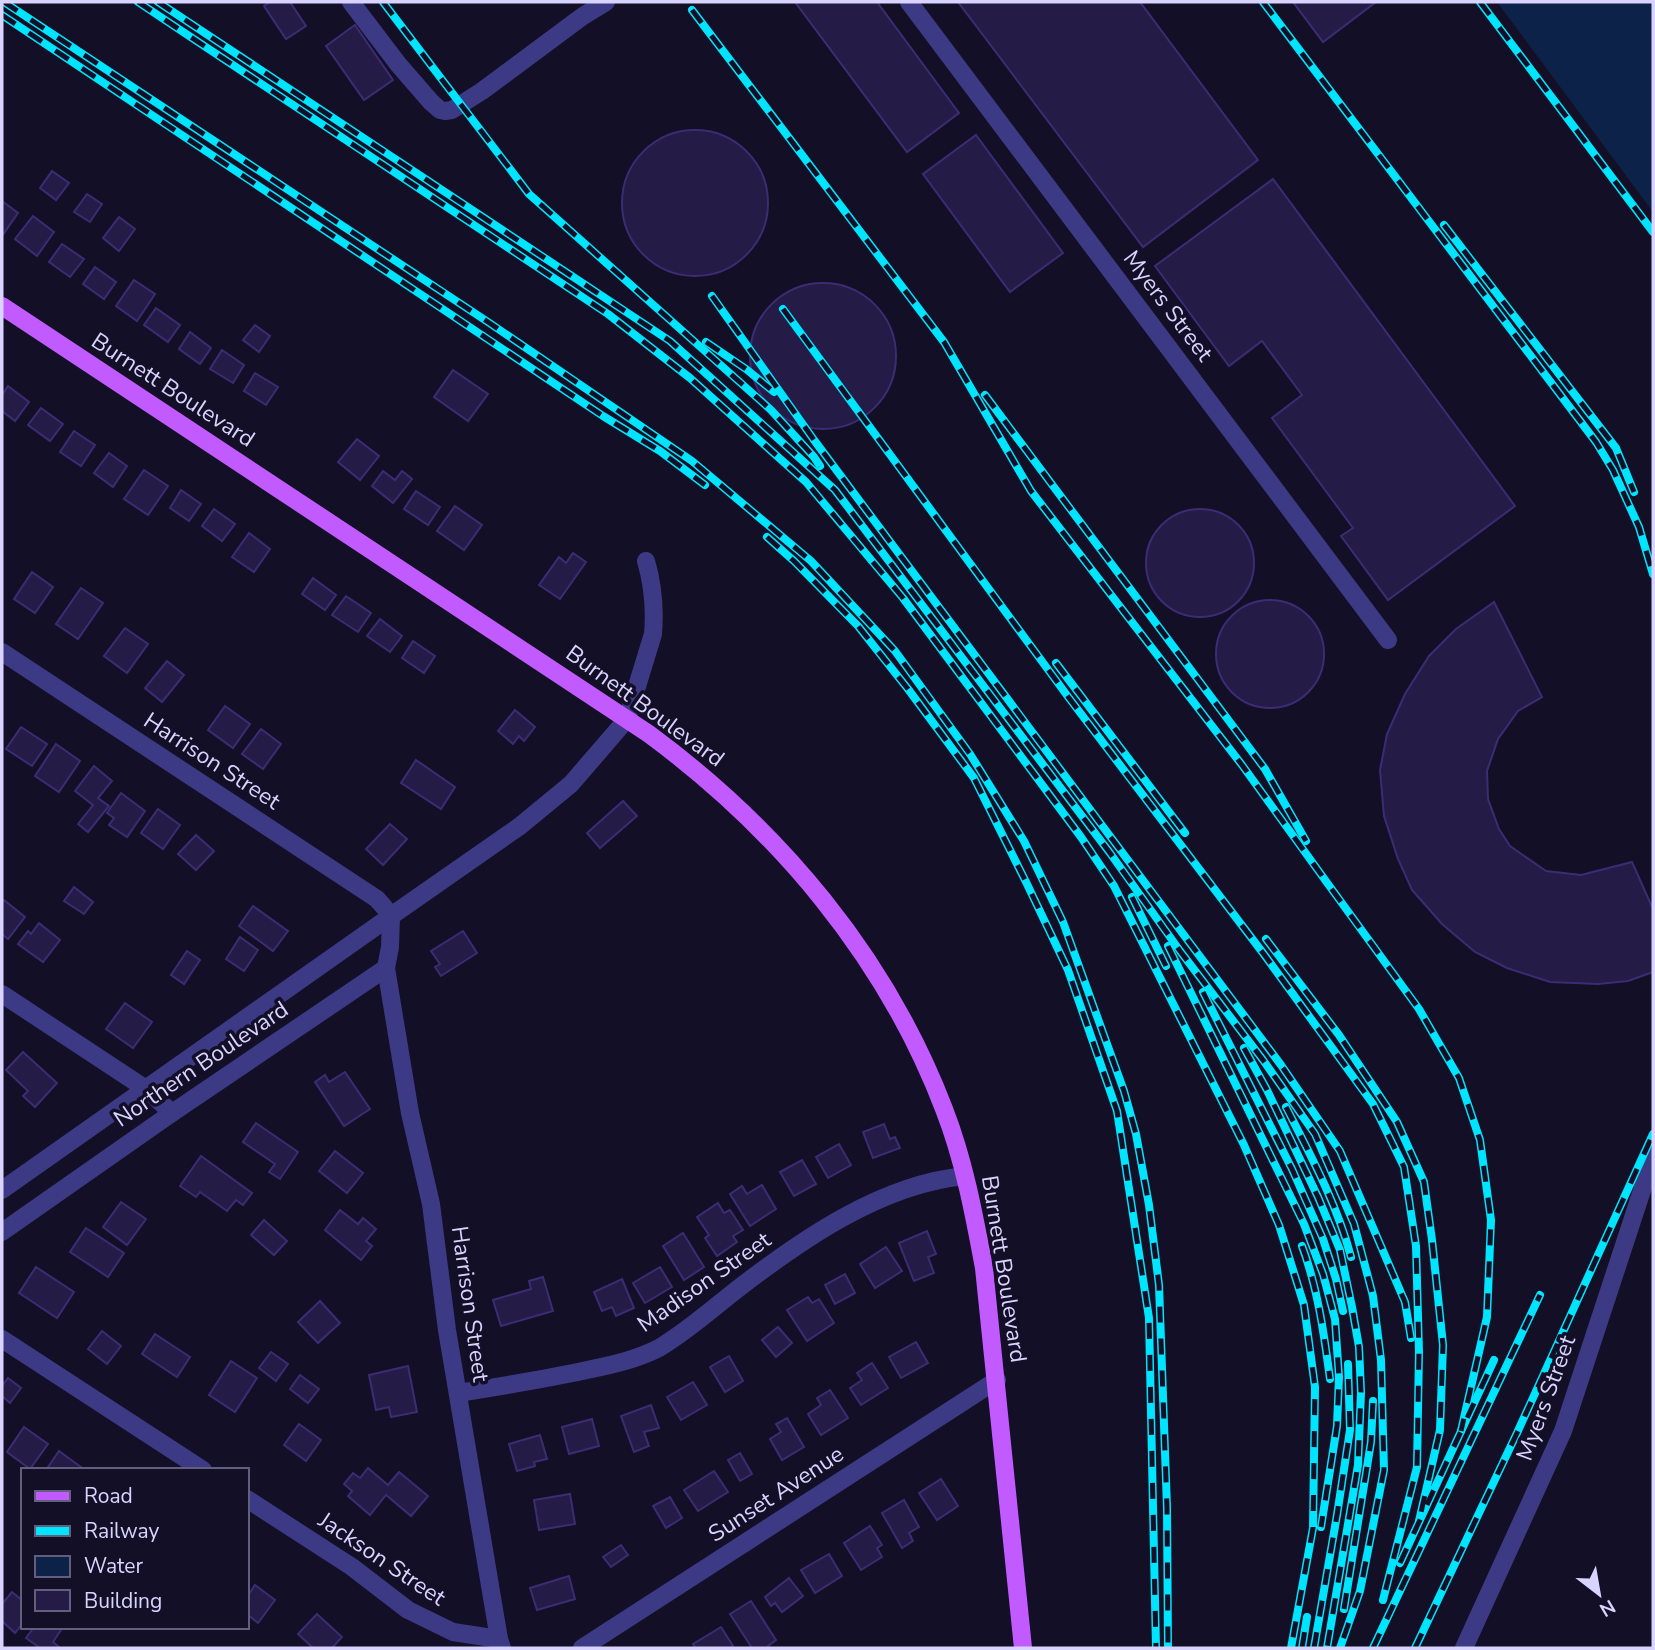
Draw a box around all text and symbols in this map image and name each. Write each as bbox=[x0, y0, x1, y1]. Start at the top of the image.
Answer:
street label: Myers Street bbox=[1116, 244, 1220, 369]
street label: Burnett Boulevard bbox=[85, 326, 261, 454]
street label: Burnett Boulevard bbox=[559, 638, 731, 774]
street label: Harrison Street bbox=[138, 705, 287, 817]
street label: Northern Boulevard bbox=[108, 994, 294, 1134]
street label: Burnett Boulevard bbox=[974, 1173, 1034, 1365]
street label: Harrison Street bbox=[444, 1224, 496, 1385]
street label: Madison Street bbox=[631, 1224, 778, 1339]
street label: Myers Street bbox=[1509, 1330, 1583, 1465]
street label: Sunset Avenue bbox=[702, 1439, 850, 1549]
legend bbox=[21, 1468, 248, 1629]
text: Road bbox=[84, 1482, 133, 1510]
street label: Jackson Street bbox=[311, 1504, 452, 1614]
text: Railway bbox=[84, 1517, 159, 1545]
text: Water bbox=[84, 1552, 143, 1580]
north arrow bbox=[1564, 1559, 1634, 1629]
text: Building bbox=[84, 1587, 162, 1615]
text: N bbox=[1594, 1593, 1620, 1623]

